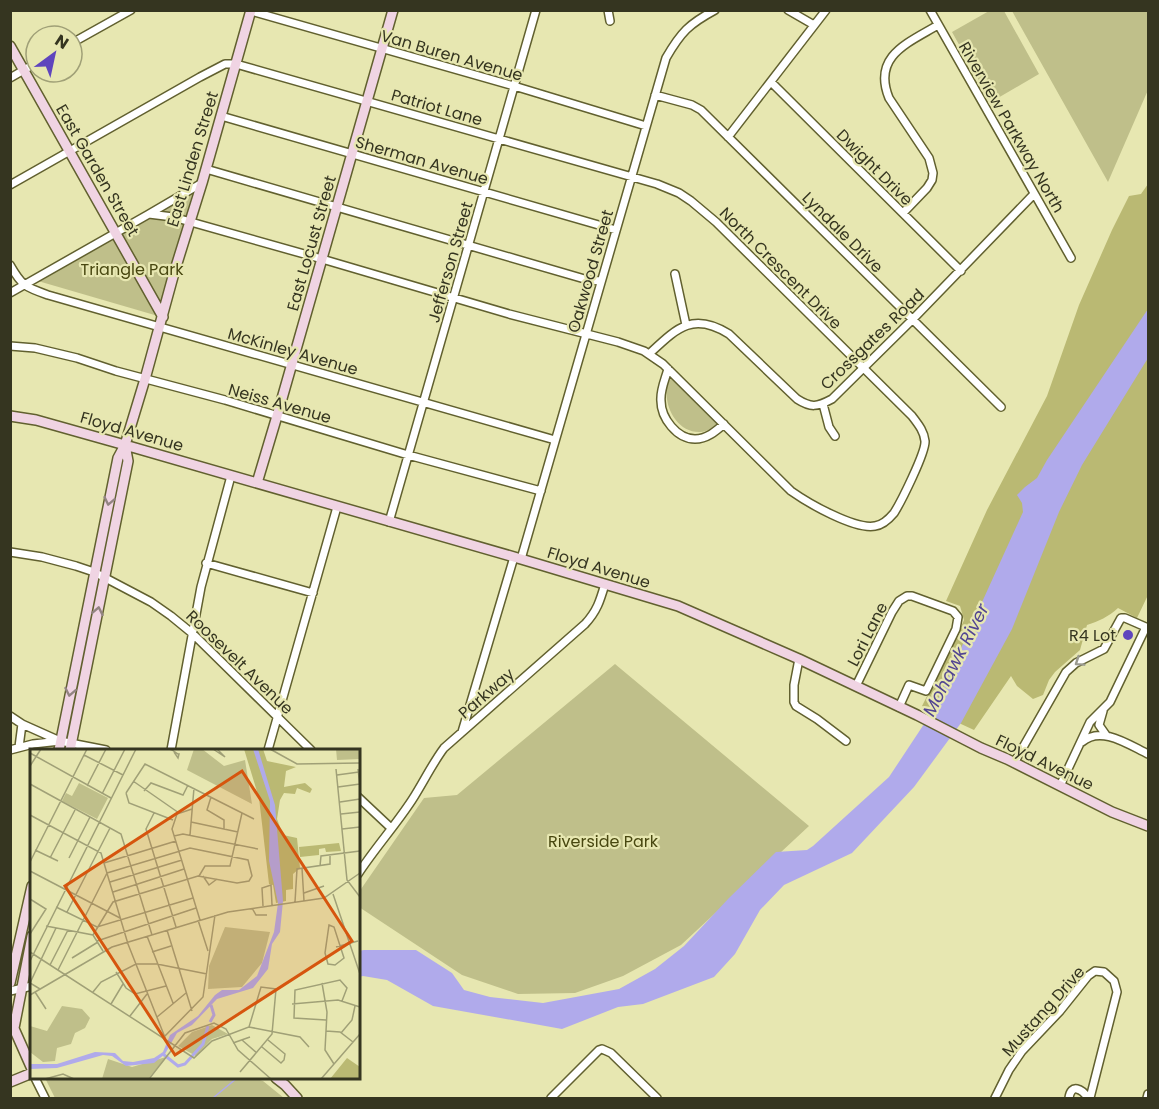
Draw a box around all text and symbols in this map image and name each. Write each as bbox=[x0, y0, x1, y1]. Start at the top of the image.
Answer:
north arrow bbox=[24, 24, 84, 84]
street label: Van Buren Avenue bbox=[378, 24, 526, 87]
text: N bbox=[51, 29, 73, 55]
street label: Riverview Parkway North bbox=[953, 38, 1070, 217]
street label: Patriot Lane bbox=[388, 83, 485, 132]
street label: East Linden Street bbox=[161, 88, 224, 230]
street label: East Garden Street bbox=[50, 100, 145, 241]
street label: Dwight Drive bbox=[831, 124, 918, 211]
street label: Sherman Avenue bbox=[353, 130, 491, 190]
street label: East Locust Street bbox=[281, 173, 342, 314]
street label: Lyndale Drive bbox=[797, 187, 888, 278]
street label: Jefferson Street bbox=[422, 199, 479, 325]
street label: North Crescent Drive bbox=[714, 202, 847, 335]
street label: Oakwood Street bbox=[562, 207, 619, 335]
park label: Triangle Park bbox=[81, 258, 184, 281]
street label: Crossgates Road bbox=[815, 284, 930, 395]
street label: McKinley Avenue bbox=[225, 322, 361, 381]
street label: Neiss Avenue bbox=[226, 378, 334, 429]
street label: Floyd Avenue bbox=[78, 406, 186, 457]
one-way arrow bbox=[103, 495, 116, 505]
street label: Floyd Avenue bbox=[545, 541, 653, 594]
street label: Lori Lane bbox=[841, 598, 893, 670]
water label: Mohawk River bbox=[916, 598, 995, 720]
street label: Roosevelt Avenue bbox=[181, 605, 299, 720]
one-way arrow bbox=[91, 606, 104, 616]
place label: R4 Lot bbox=[1069, 624, 1116, 647]
marker: R4 Lot bbox=[1121, 628, 1135, 642]
one-way arrow bbox=[1075, 655, 1086, 666]
street label: Parkway bbox=[453, 663, 519, 724]
one-way arrow bbox=[64, 686, 77, 696]
street label: Floyd Avenue bbox=[992, 729, 1098, 796]
inset map bbox=[30, 749, 360, 1079]
park label: Riverside Park bbox=[548, 830, 659, 853]
street label: Mustang Drive bbox=[997, 961, 1090, 1062]

